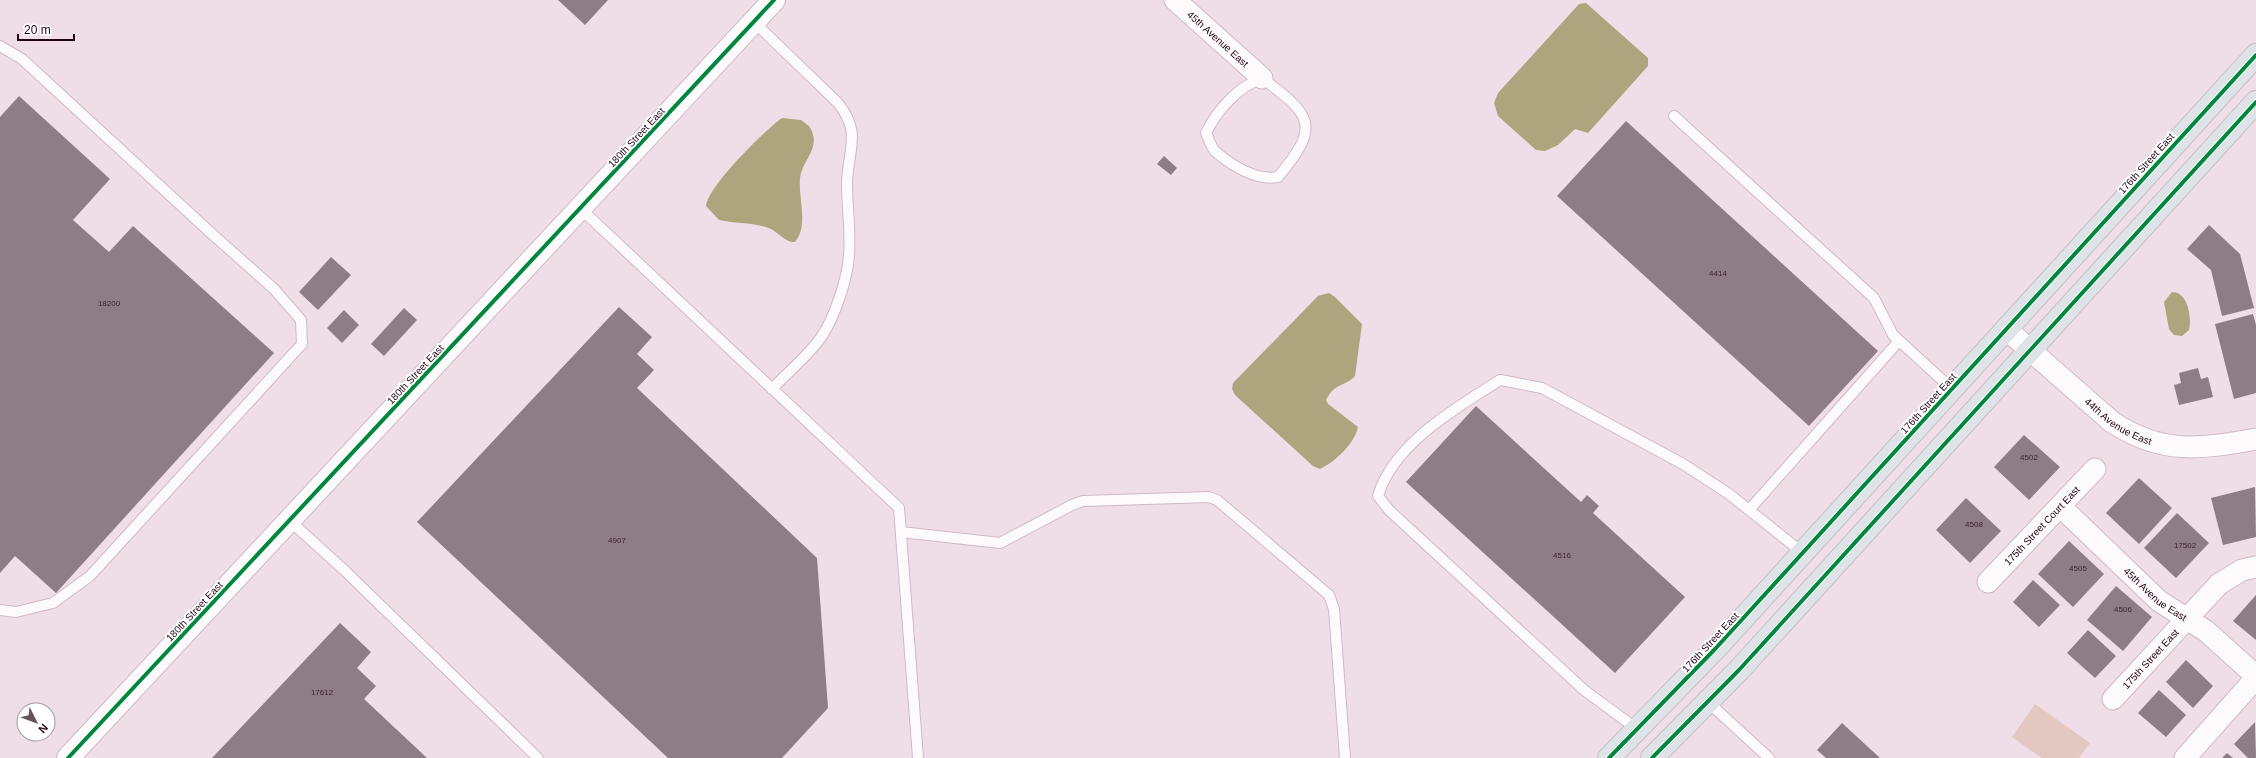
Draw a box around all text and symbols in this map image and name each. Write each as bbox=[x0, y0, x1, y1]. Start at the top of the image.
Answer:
street label: 45th Avenue East bbox=[1185, 9, 1251, 69]
scale bar bbox=[18, 16, 74, 42]
text: 20 m bbox=[24, 23, 51, 37]
street label: 180th Street East bbox=[606, 105, 667, 169]
street label: 176th Street East bbox=[2116, 131, 2176, 196]
house number: 4414 bbox=[1709, 269, 1727, 278]
house number: 18200 bbox=[98, 299, 121, 308]
street label: 180th Street East bbox=[385, 342, 446, 406]
street label: 176th Street East bbox=[1898, 371, 1958, 436]
street label: 44th Avenue East bbox=[2082, 396, 2153, 447]
house number: 4502 bbox=[2020, 453, 2038, 462]
street label: 175th Street Court East bbox=[2002, 484, 2082, 567]
house number: 4508 bbox=[1965, 520, 1983, 529]
house number: 4907 bbox=[608, 536, 626, 545]
house number: 17502 bbox=[2174, 541, 2197, 550]
house number: 4516 bbox=[1553, 551, 1571, 560]
house number: 4505 bbox=[2069, 564, 2087, 573]
street label: 45th Avenue East bbox=[2121, 565, 2189, 623]
street label: 180th Street East bbox=[164, 579, 225, 643]
house number: 4506 bbox=[2114, 605, 2132, 614]
street label: 176th Street East bbox=[1680, 610, 1741, 674]
street label: 175th Street East bbox=[2120, 627, 2181, 691]
house number: 17612 bbox=[311, 688, 334, 697]
north arrow bbox=[16, 702, 56, 742]
text: N bbox=[36, 722, 51, 736]

